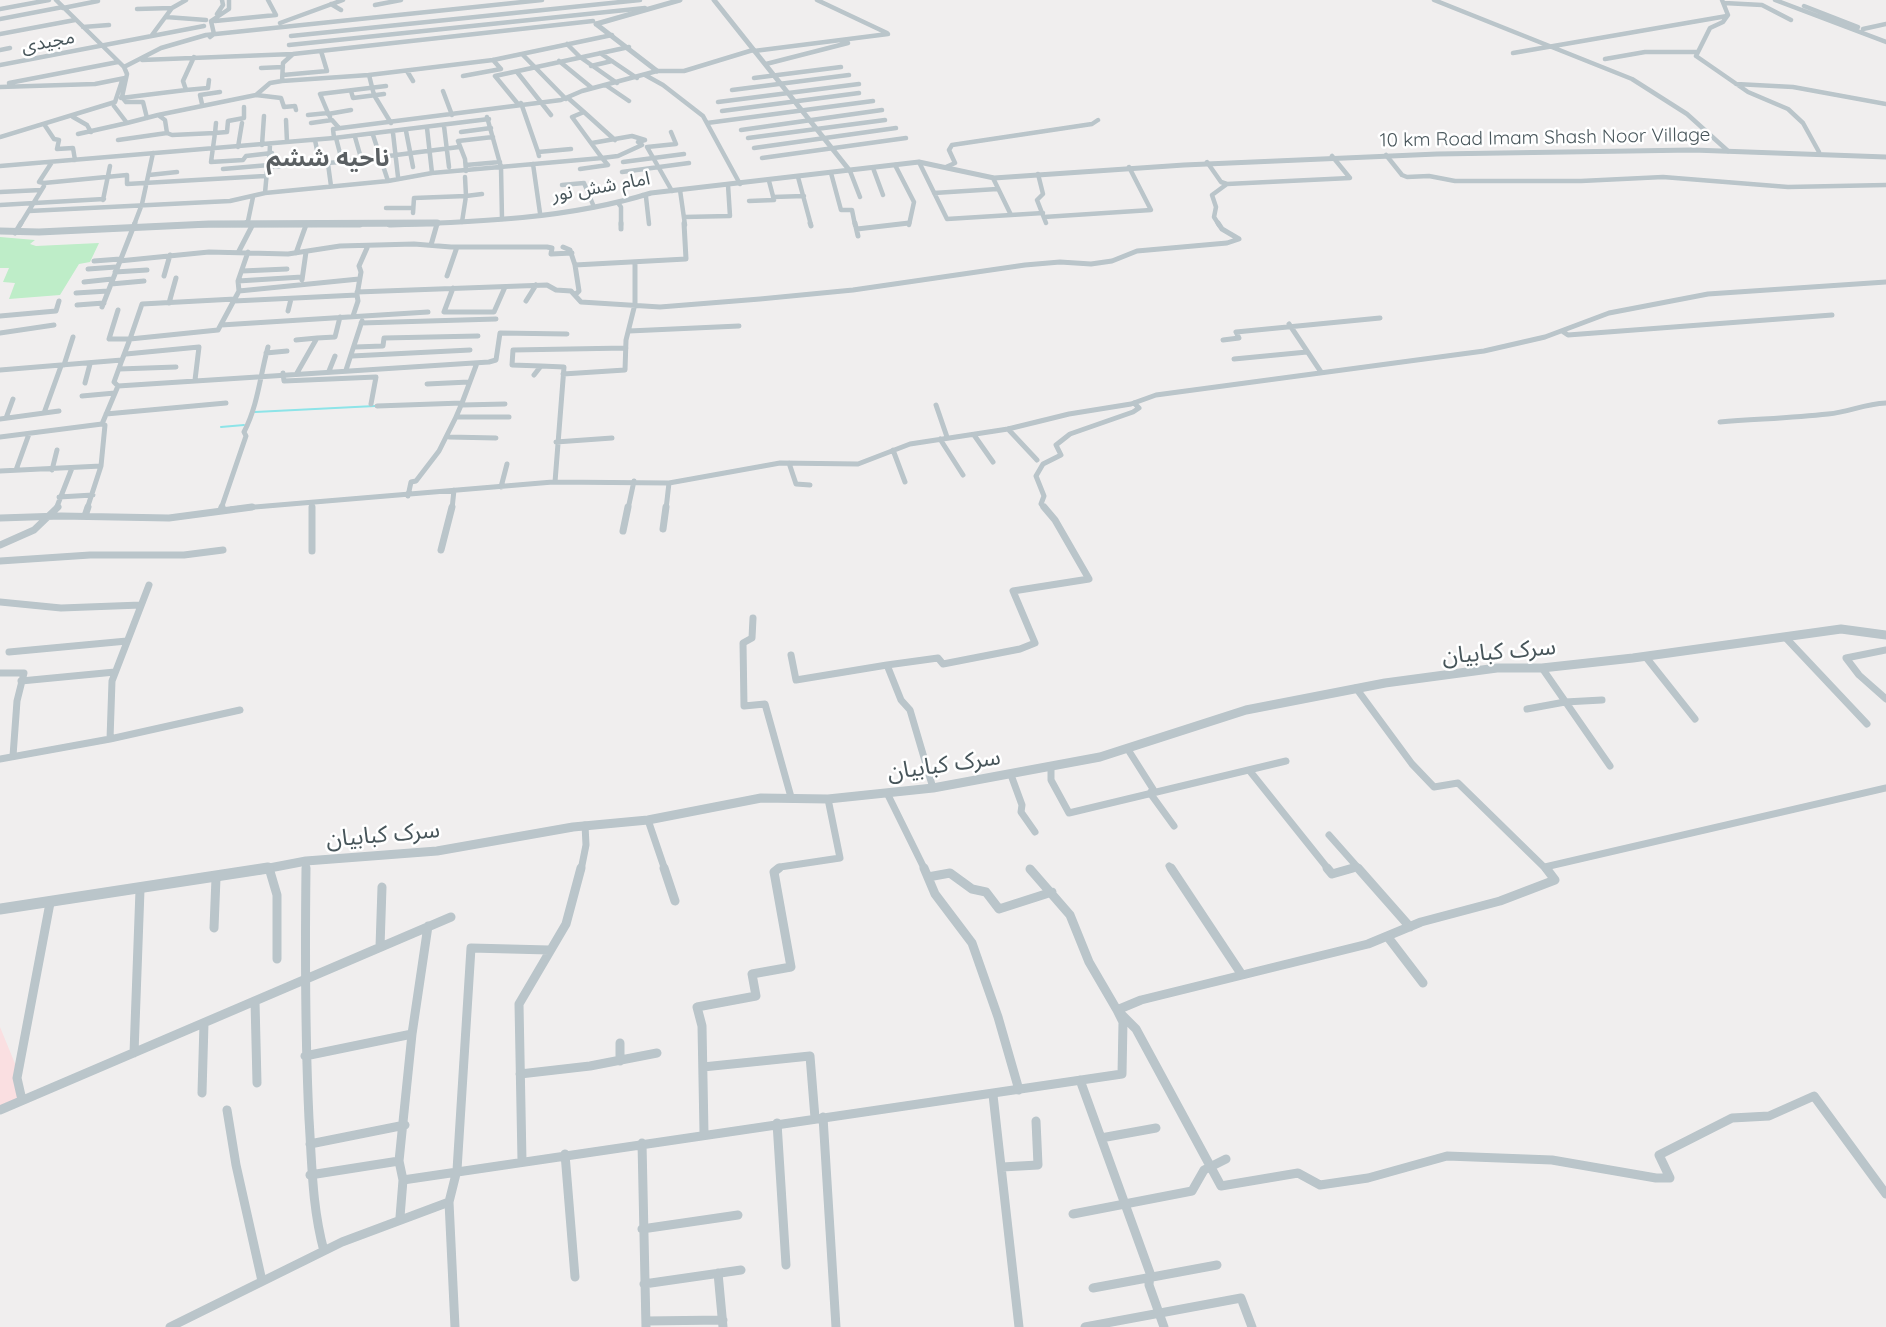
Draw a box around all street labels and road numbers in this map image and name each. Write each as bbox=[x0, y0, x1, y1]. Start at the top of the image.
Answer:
street label: مجیدی bbox=[19, 26, 77, 58]
street label: 10 km Road Imam Shash Noor Village bbox=[1379, 124, 1711, 152]
street label: امام شش نور bbox=[550, 167, 652, 207]
street label: سرک کبابیان bbox=[1441, 633, 1557, 671]
street label: سرک کبابیان bbox=[886, 743, 1002, 787]
street label: سرک کبابیان bbox=[325, 816, 441, 854]

